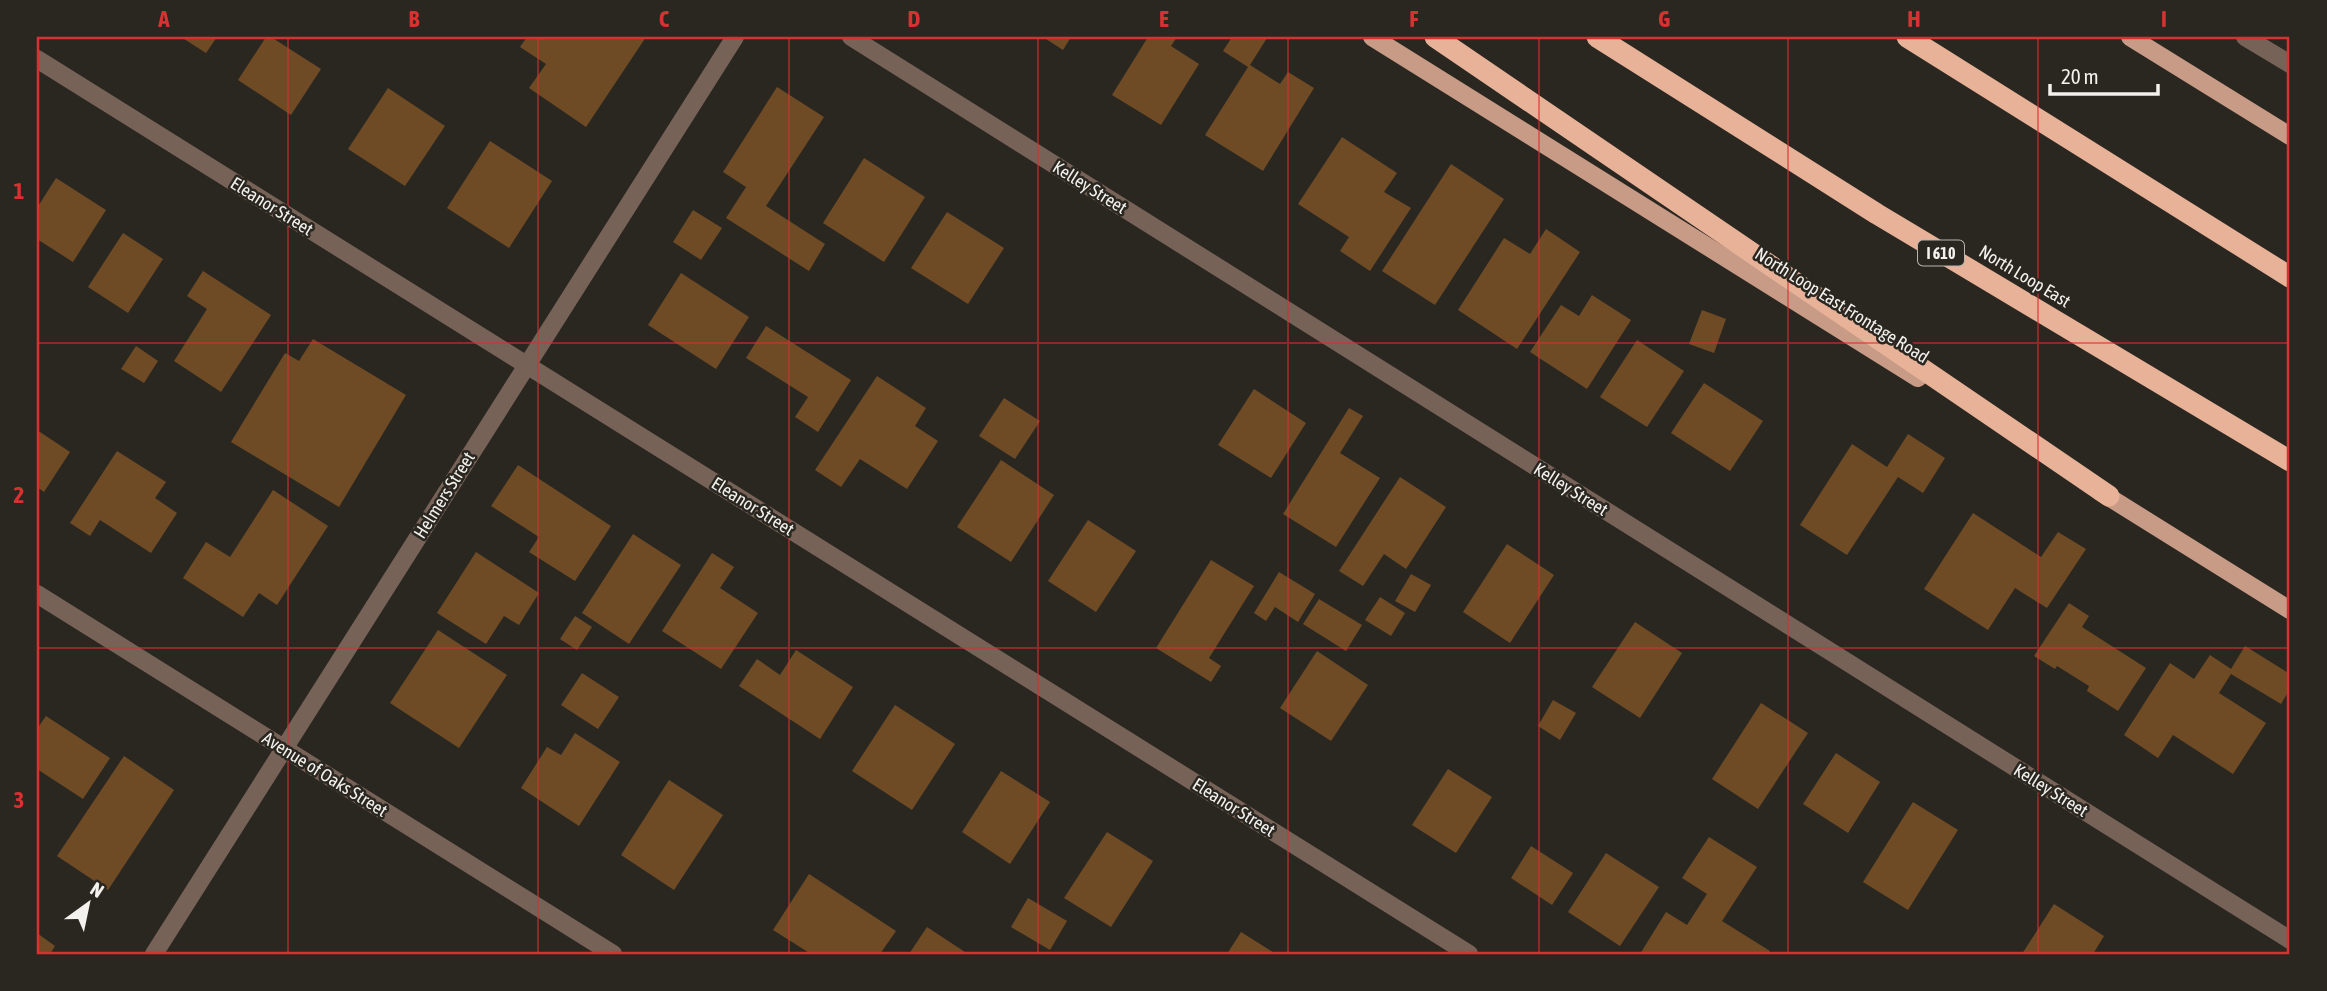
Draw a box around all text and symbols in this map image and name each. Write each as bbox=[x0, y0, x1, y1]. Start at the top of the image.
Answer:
text: A bbox=[157, 6, 170, 32]
text: B bbox=[409, 6, 420, 32]
text: C bbox=[659, 6, 670, 32]
text: D bbox=[908, 6, 921, 32]
text: E bbox=[1159, 6, 1169, 32]
text: F bbox=[1409, 6, 1419, 32]
text: G bbox=[1658, 6, 1670, 32]
text: H bbox=[1907, 6, 1921, 32]
text: I bbox=[2161, 6, 2167, 32]
scale bar bbox=[2050, 52, 2159, 96]
text: 20 m bbox=[2061, 64, 2099, 88]
street label: Kelley Street bbox=[1049, 156, 1131, 218]
street label: Eleanor Street bbox=[227, 172, 317, 240]
text: 1 bbox=[14, 178, 25, 204]
street label: North Loop East bbox=[1975, 240, 2075, 312]
road number: I 610 bbox=[1918, 241, 1964, 266]
street label: North Loop East Frontage Road bbox=[1751, 243, 1933, 367]
street label: Helmers Street bbox=[409, 448, 479, 542]
street label: Kelley Street bbox=[1530, 458, 1612, 520]
street label: Eleanor Street bbox=[708, 472, 798, 540]
text: 2 bbox=[14, 482, 24, 508]
street label: Avenue of Oaks Street bbox=[259, 727, 391, 821]
street label: Kelley Street bbox=[2010, 759, 2092, 821]
street label: Eleanor Street bbox=[1189, 773, 1279, 841]
text: 3 bbox=[14, 787, 24, 813]
north arrow bbox=[52, 869, 122, 939]
text: N bbox=[87, 877, 108, 902]

